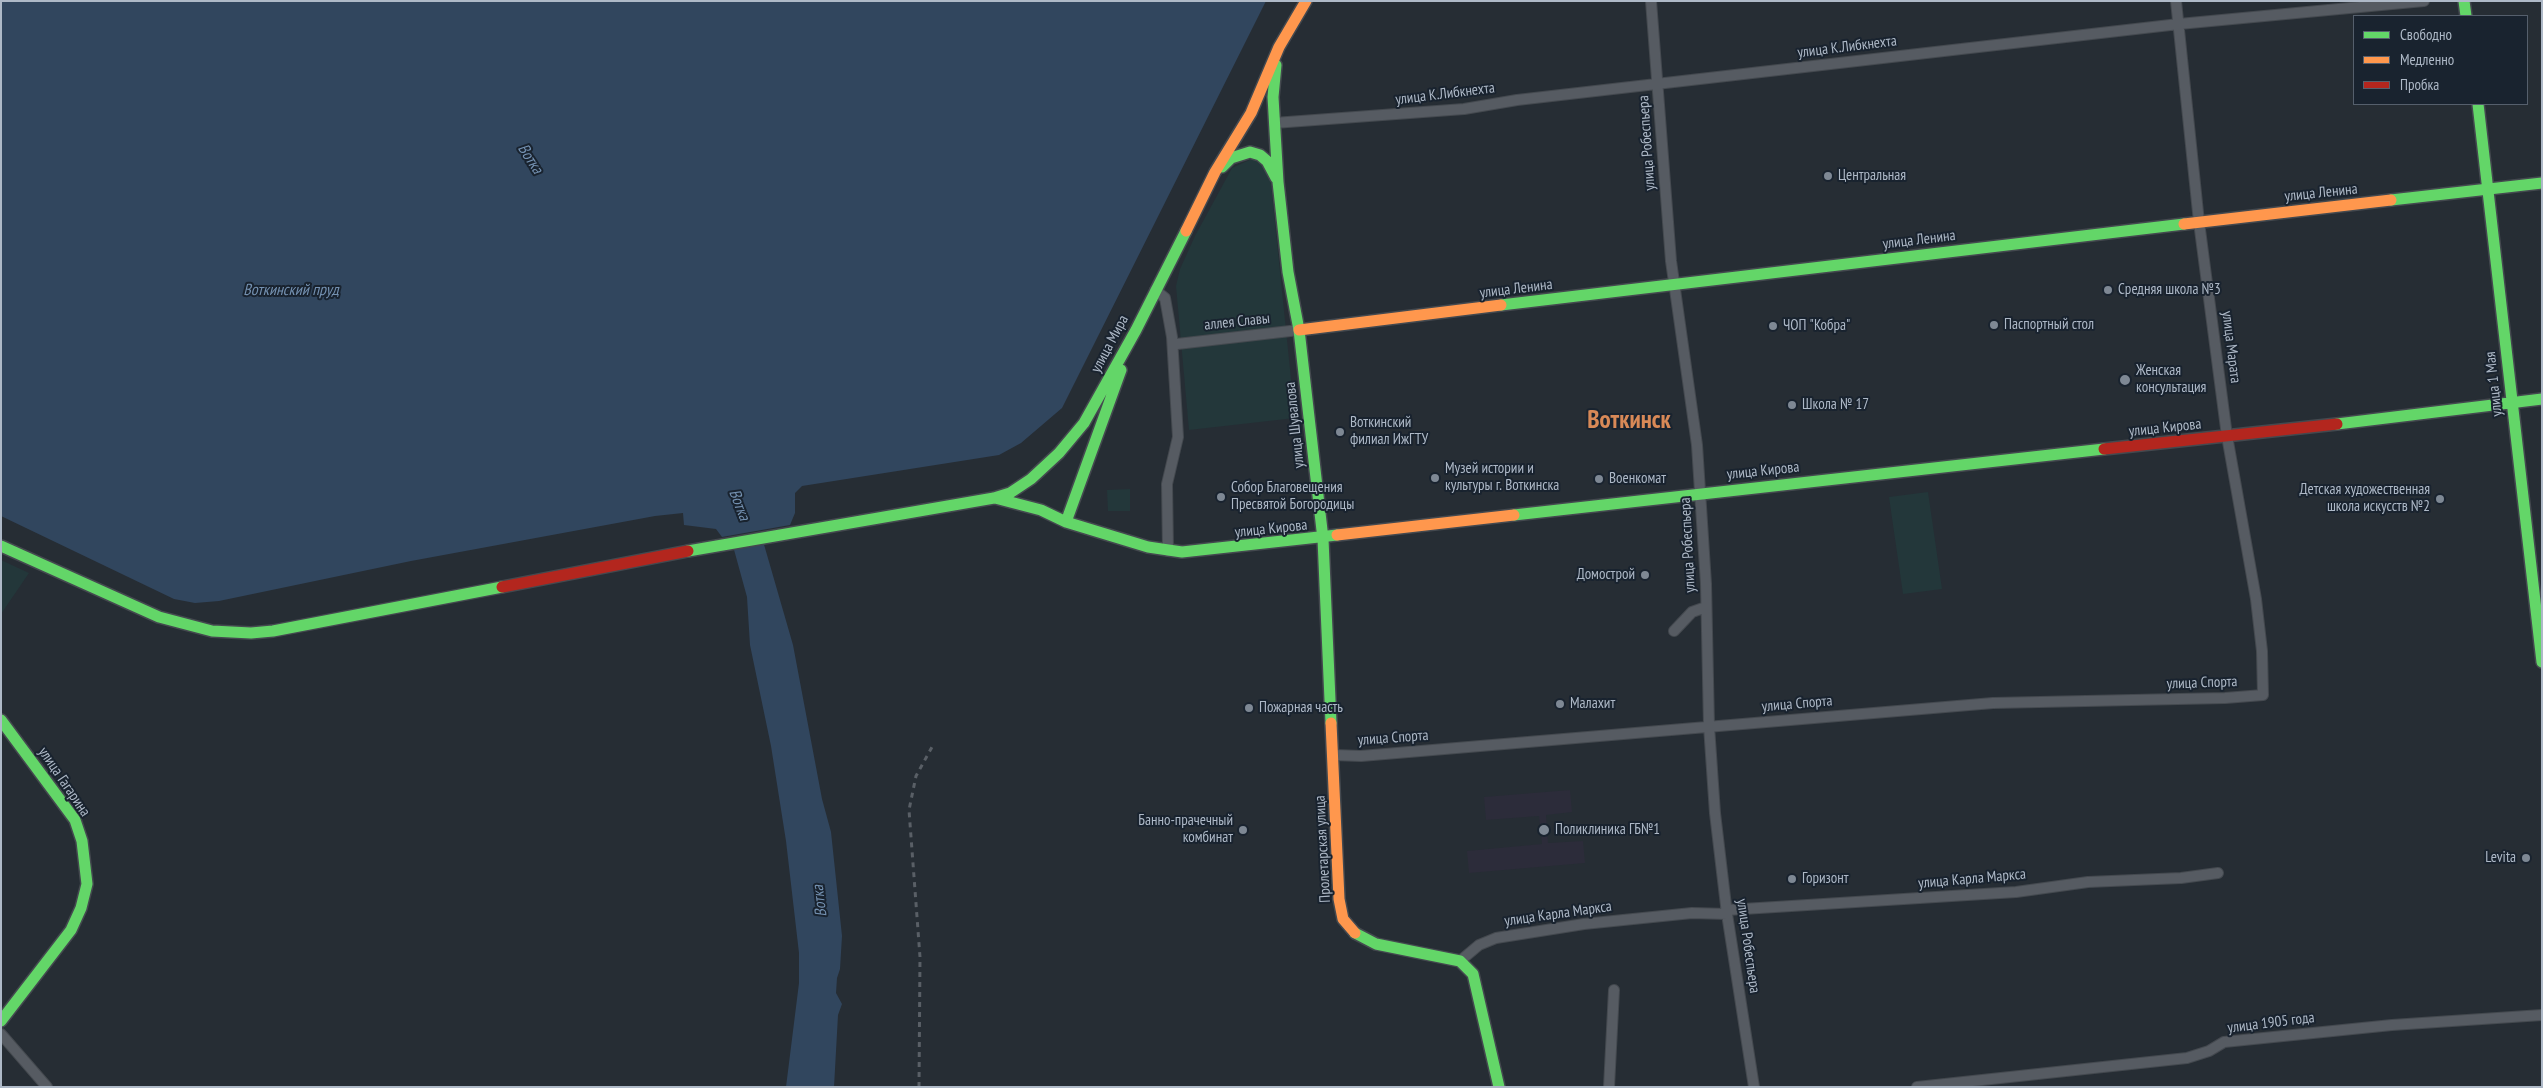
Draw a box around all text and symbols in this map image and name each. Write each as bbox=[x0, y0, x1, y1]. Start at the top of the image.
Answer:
legend bbox=[2353, 15, 2528, 105]
text: Свободно bbox=[2400, 25, 2452, 44]
street label: улица К.Либкнехта bbox=[1796, 32, 1898, 62]
text: Медленно bbox=[2400, 50, 2454, 69]
text: Пробка bbox=[2400, 75, 2439, 94]
street label: улица К.Либкнехта bbox=[1394, 79, 1496, 109]
street label: улица Робеспьера bbox=[1635, 95, 1659, 191]
water label: Вотка bbox=[513, 140, 547, 178]
place label: Центральная bbox=[1838, 167, 1906, 185]
marker: Центральная bbox=[1822, 170, 1834, 182]
street label: улица Ленина bbox=[2284, 180, 2358, 206]
street label: улица Ленина bbox=[1882, 227, 1956, 253]
street label: улица Ленина bbox=[1479, 276, 1553, 302]
water label: Воткинский пруд bbox=[243, 280, 339, 300]
place label: Средняя школа №3 bbox=[2118, 281, 2221, 299]
marker: Средняя школа №3 bbox=[2102, 284, 2114, 296]
street label: аллея Славы bbox=[1203, 310, 1271, 334]
street label: улица Марата bbox=[2218, 310, 2244, 384]
street label: улица Мира bbox=[1087, 312, 1133, 376]
place label: Паспортный стол bbox=[2004, 316, 2094, 334]
place label: ЧОП "Кобра" bbox=[1783, 317, 1850, 335]
marker: Паспортный стол bbox=[1988, 319, 2000, 331]
marker: ЧОП "Кобра" bbox=[1767, 320, 1779, 332]
street label: улица 1 Мая bbox=[2482, 351, 2506, 417]
place label: Женская консультация bbox=[2136, 362, 2206, 397]
marker: Женская консультация bbox=[2118, 373, 2132, 387]
street label: улица Шувалова bbox=[1282, 381, 1308, 469]
place label: Школа № 17 bbox=[1802, 396, 1869, 414]
marker: Школа № 17 bbox=[1786, 399, 1798, 411]
district label: Воткинск bbox=[1587, 406, 1671, 436]
place label: Воткинский филиал ИжГТУ bbox=[1350, 414, 1428, 449]
street label: улица Кирова bbox=[2128, 415, 2202, 441]
marker: Воткинский филиал ИжГТУ bbox=[1334, 426, 1346, 438]
street label: улица Кирова bbox=[1726, 458, 1800, 484]
place label: Музей истории и культуры г. Воткинска bbox=[1445, 460, 1559, 495]
place label: Военкомат bbox=[1609, 470, 1666, 488]
marker: Музей истории и культуры г. Воткинска bbox=[1429, 472, 1441, 484]
marker: Военкомат bbox=[1593, 473, 1605, 485]
place label: Собор Благовещения Пресвятой Богородицы bbox=[1231, 479, 1354, 514]
place label: Детская художественная школа искусств №2 bbox=[2300, 481, 2430, 516]
water label: Вотка bbox=[724, 487, 754, 523]
marker: Собор Благовещения Пресвятой Богородицы bbox=[1215, 491, 1227, 503]
marker: Детская художественная школа искусств №2 bbox=[2434, 493, 2446, 505]
street label: улица Робеспьера bbox=[1677, 497, 1699, 593]
street label: улица Кирова bbox=[1234, 516, 1308, 542]
place label: Домострой bbox=[1577, 566, 1635, 584]
marker: Домострой bbox=[1639, 569, 1651, 581]
street label: улица Спорта bbox=[2166, 673, 2238, 693]
street label: улица Спорта bbox=[1761, 692, 1833, 716]
place label: Малахит bbox=[1570, 695, 1615, 713]
marker: Малахит bbox=[1554, 698, 1566, 710]
place label: Пожарная часть bbox=[1259, 699, 1343, 717]
marker: Пожарная часть bbox=[1243, 702, 1255, 714]
street label: улица Спорта bbox=[1357, 727, 1429, 749]
street label: улица Гагарина bbox=[34, 744, 94, 820]
street label: Пролетарская улица bbox=[1311, 795, 1335, 903]
place label: Банно-прачечный комбинат bbox=[1138, 812, 1233, 847]
place label: Поликлиника ГБ№1 bbox=[1555, 821, 1660, 839]
marker: Поликлиника ГБ№1 bbox=[1537, 823, 1551, 837]
marker: Банно-прачечный комбинат bbox=[1237, 824, 1249, 836]
place label: Levita bbox=[2485, 849, 2516, 867]
marker: Levita bbox=[2520, 852, 2532, 864]
street label: улица Карла Маркса bbox=[1917, 865, 2027, 893]
place label: Горизонт bbox=[1802, 870, 1849, 888]
marker: Горизонт bbox=[1786, 873, 1798, 885]
water label: Вотка bbox=[809, 884, 831, 918]
street label: улица Карла Маркса bbox=[1503, 898, 1613, 930]
street label: улица Робеспьера bbox=[1732, 898, 1764, 994]
street label: улица 1905 года bbox=[2227, 1009, 2315, 1037]

